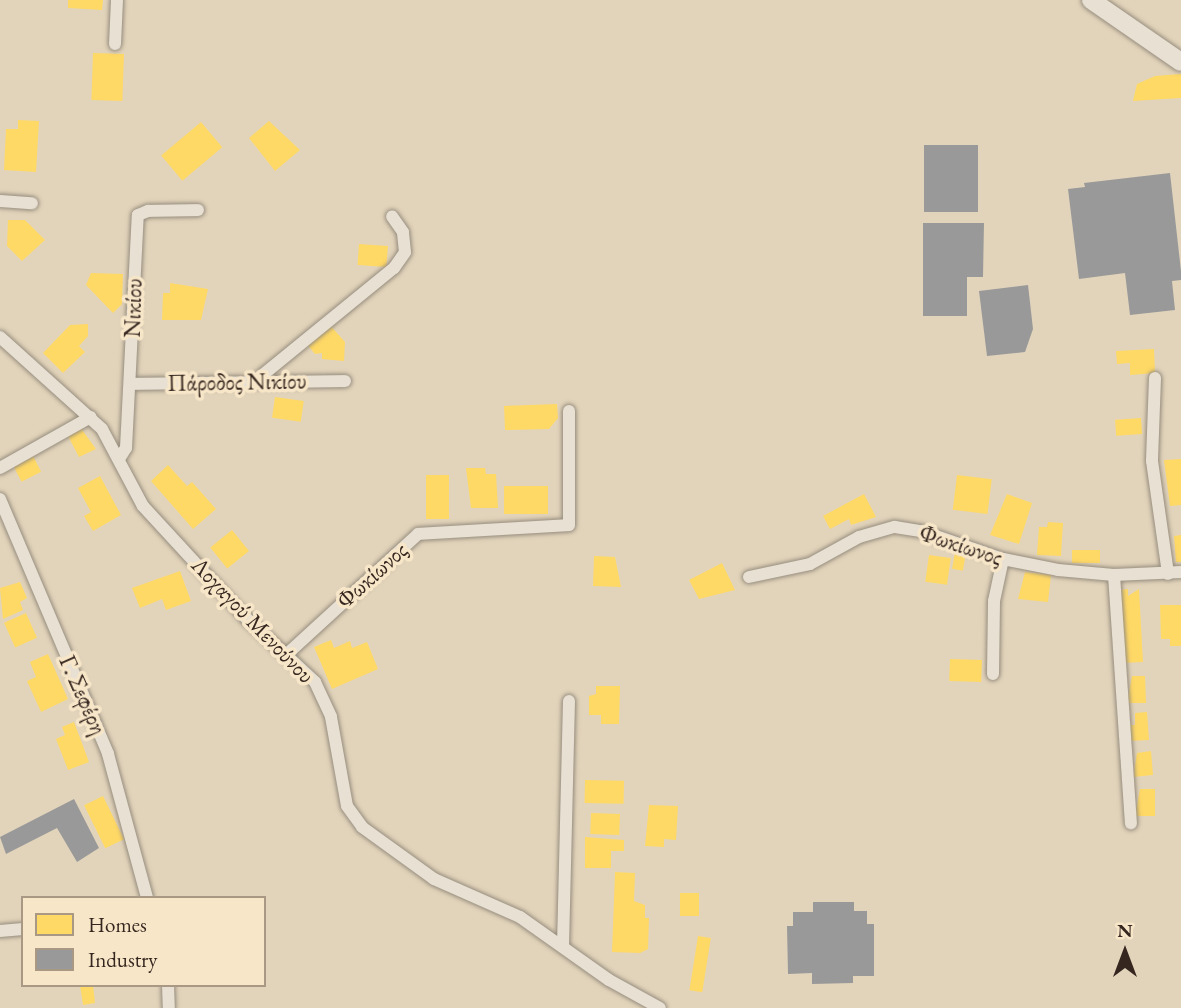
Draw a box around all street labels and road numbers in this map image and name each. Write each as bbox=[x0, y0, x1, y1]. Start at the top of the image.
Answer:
street label: Νικίου bbox=[118, 278, 148, 338]
street label: Πάροδος Νικίου bbox=[167, 367, 307, 397]
street label: Φωκίωνος bbox=[916, 519, 1006, 571]
street label: Φωκίωνος bbox=[331, 536, 413, 614]
street label: Λοχαγού Μενούνου bbox=[186, 551, 320, 689]
street label: Γ. Σεφέρη bbox=[53, 651, 113, 739]

